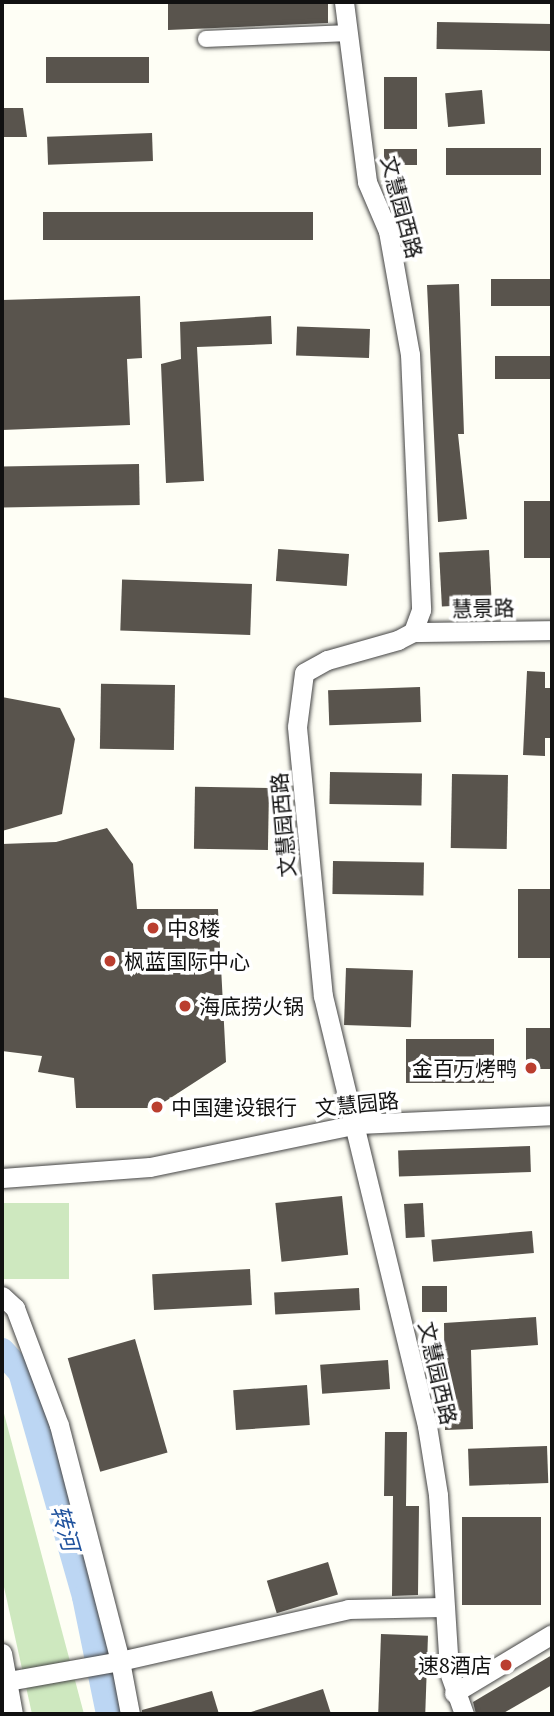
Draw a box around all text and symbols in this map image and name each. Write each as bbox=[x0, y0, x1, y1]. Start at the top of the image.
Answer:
street label: 文慧园西路 bbox=[376, 153, 428, 261]
street label: 慧景路 bbox=[451, 595, 515, 621]
street label: 文慧园西路 bbox=[266, 772, 300, 878]
place label: 中8楼 bbox=[167, 915, 220, 941]
marker: 中8楼 bbox=[145, 920, 161, 936]
place label: 枫蓝国际中心 bbox=[124, 948, 250, 974]
marker: 枫蓝国际中心 bbox=[102, 953, 118, 969]
place label: 海底捞火锅 bbox=[199, 993, 304, 1019]
marker: 海底捞火锅 bbox=[177, 998, 193, 1014]
place label: 金百万烤鸭 bbox=[412, 1055, 517, 1081]
marker: 金百万烤鸭 bbox=[523, 1060, 539, 1076]
street label: 文慧园路 bbox=[314, 1087, 400, 1121]
place label: 中国建设银行 bbox=[171, 1094, 297, 1120]
marker: 中国建设银行 bbox=[149, 1099, 165, 1115]
street label: 文慧园西路 bbox=[414, 1319, 462, 1427]
water label: 转河 bbox=[45, 1502, 85, 1554]
place label: 速8酒店 bbox=[418, 1652, 492, 1678]
marker: 速8酒店 bbox=[498, 1657, 514, 1673]

